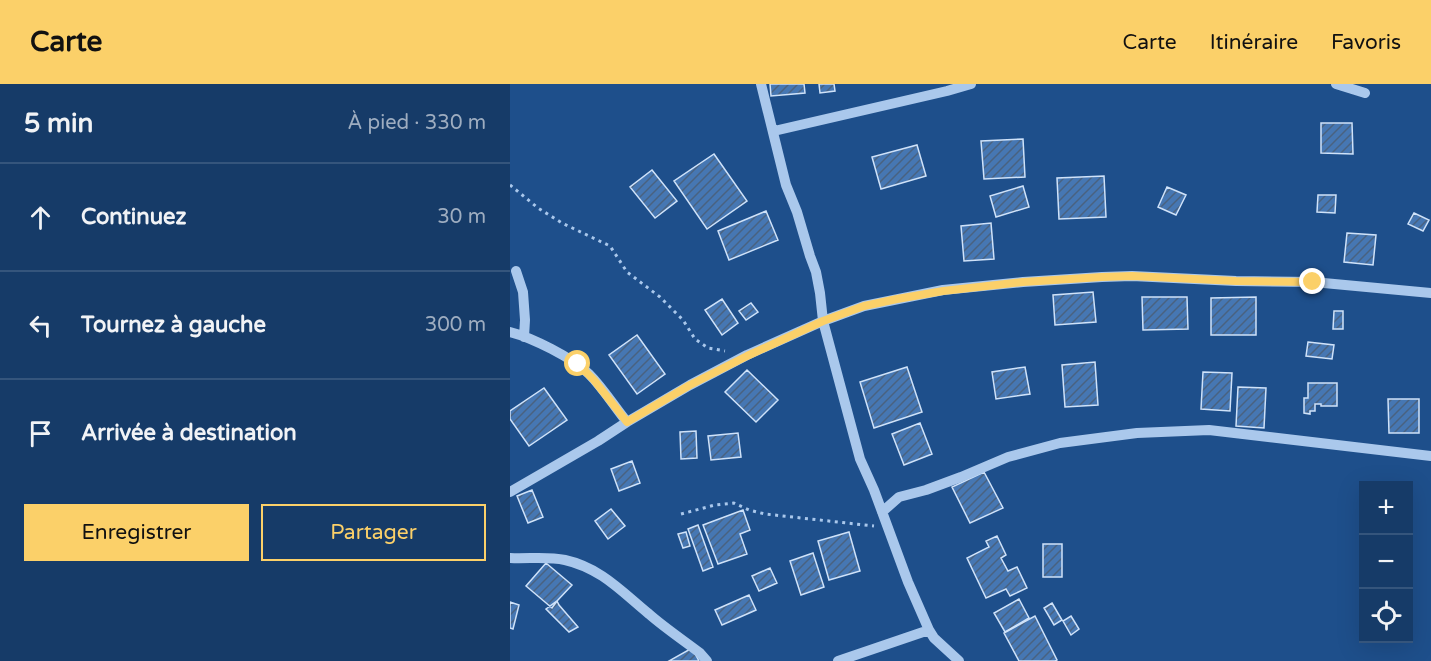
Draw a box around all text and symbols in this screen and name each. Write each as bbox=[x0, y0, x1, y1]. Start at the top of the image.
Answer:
text: Carte bbox=[30, 25, 102, 59]
text: Carte bbox=[1123, 30, 1177, 55]
text: Itinéraire bbox=[1210, 30, 1298, 55]
text: Favoris bbox=[1331, 30, 1401, 55]
text: 5 min bbox=[24, 108, 93, 139]
text: À pied · 330 m bbox=[348, 111, 486, 135]
icon: ahead bbox=[24, 201, 57, 234]
text: Continuez bbox=[81, 204, 186, 230]
text: 30 m bbox=[437, 205, 486, 229]
route end bbox=[1299, 268, 1325, 294]
icon: left bbox=[24, 309, 57, 342]
text: Tournez à gauche bbox=[81, 312, 266, 338]
text: 300 m bbox=[425, 313, 486, 337]
route start bbox=[564, 350, 590, 376]
icon: arrive bbox=[24, 417, 57, 450]
text: Arrivée à destination bbox=[81, 420, 297, 446]
map controls bbox=[1359, 481, 1413, 643]
button: + bbox=[1359, 481, 1413, 535]
button: Enregistrer bbox=[24, 504, 249, 561]
button: Partager bbox=[261, 504, 486, 561]
button: − bbox=[1359, 535, 1413, 589]
button: locate bbox=[1359, 589, 1413, 643]

